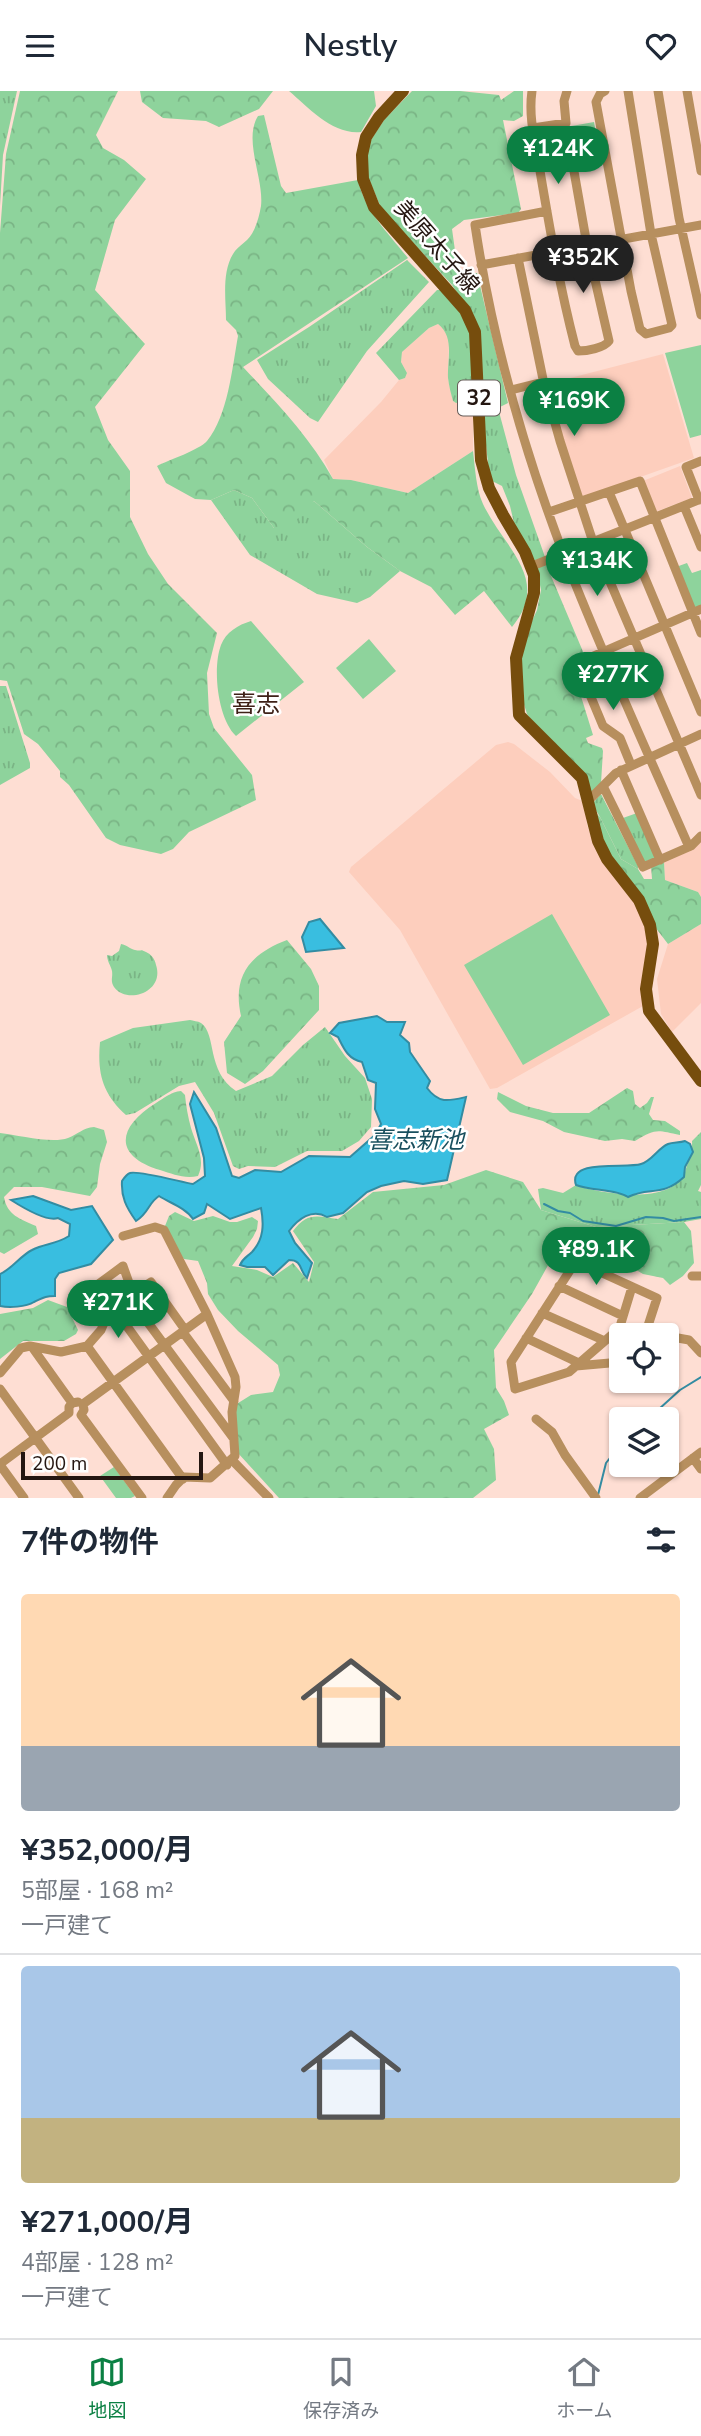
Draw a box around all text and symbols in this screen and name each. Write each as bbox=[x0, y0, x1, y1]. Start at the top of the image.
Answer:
text: Nestly bbox=[303, 24, 398, 67]
icon: menu bbox=[21, 27, 59, 65]
icon: heart bbox=[642, 27, 680, 65]
pin: ¥124K bbox=[509, 127, 607, 186]
text: ¥124K bbox=[523, 133, 593, 164]
street label: 美原太子線 bbox=[388, 193, 486, 301]
pin: ¥352K bbox=[534, 235, 632, 295]
text: ¥352K bbox=[548, 242, 618, 273]
pin: ¥169K bbox=[525, 379, 623, 438]
road number: 32 bbox=[458, 381, 500, 415]
text: ¥169K bbox=[539, 385, 609, 416]
pin: ¥134K bbox=[548, 539, 646, 598]
text: ¥134K bbox=[562, 545, 632, 576]
pin: ¥277K bbox=[564, 653, 662, 712]
text: ¥277K bbox=[578, 659, 648, 690]
district label: 喜志 bbox=[232, 688, 280, 720]
water label: 喜志新池 bbox=[368, 1124, 466, 1156]
pin: ¥89.1K bbox=[539, 1227, 653, 1287]
text: ¥89.1K bbox=[558, 1234, 634, 1265]
pin: ¥271K bbox=[69, 1281, 167, 1340]
text: ¥271K bbox=[83, 1287, 153, 1318]
map controls bbox=[609, 1323, 679, 1477]
button: locate bbox=[609, 1323, 679, 1393]
button: layers bbox=[609, 1407, 679, 1477]
scale bar bbox=[21, 1449, 203, 1481]
text: 200 m bbox=[32, 1451, 87, 1477]
icon: filters bbox=[642, 1521, 680, 1559]
text: 7件の物件 bbox=[21, 1522, 159, 1563]
icon: home bbox=[288, 1640, 414, 1766]
text: ¥352,000/月 bbox=[21, 1830, 194, 1871]
text: 5部屋 · 168 m² bbox=[21, 1875, 174, 1906]
text: 一戸建て bbox=[21, 1910, 113, 1941]
icon: home bbox=[288, 2012, 414, 2138]
text: ¥271,000/月 bbox=[21, 2202, 194, 2243]
text: 4部屋 · 128 m² bbox=[21, 2247, 174, 2278]
text: 一戸建て bbox=[21, 2282, 113, 2313]
tab: 地図 bbox=[88, 2353, 126, 2424]
tab: 保存済み bbox=[303, 2353, 379, 2424]
tab: ホーム bbox=[556, 2353, 613, 2424]

